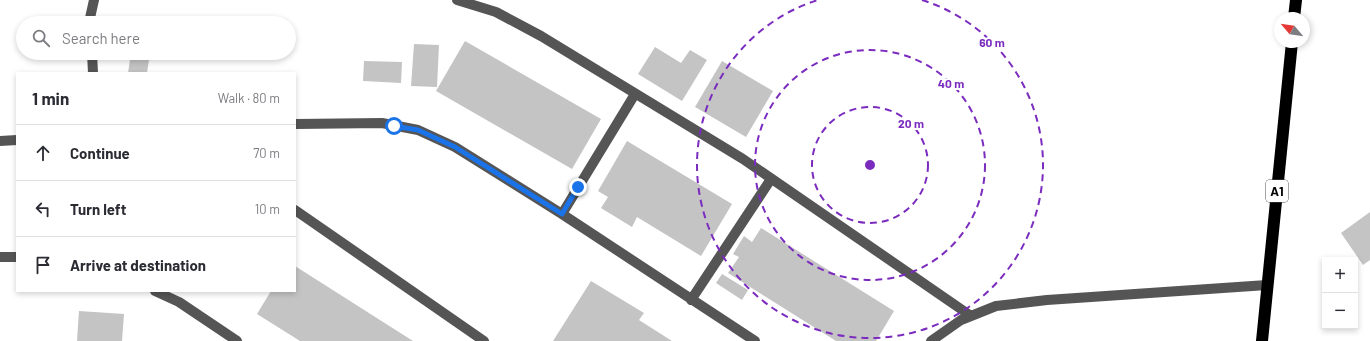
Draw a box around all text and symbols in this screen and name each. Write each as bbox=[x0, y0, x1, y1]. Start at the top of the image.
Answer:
north arrow bbox=[1274, 12, 1310, 48]
search box bbox=[16, 16, 296, 60]
icon: search bbox=[30, 27, 52, 49]
text: Search here bbox=[62, 29, 140, 47]
text: 60 m bbox=[979, 35, 1005, 49]
text: 40 m bbox=[938, 76, 964, 90]
text: 1 min bbox=[32, 88, 69, 108]
text: Walk · 80 m bbox=[218, 90, 280, 106]
text: 20 m bbox=[898, 116, 924, 130]
route start bbox=[385, 117, 403, 135]
icon: ahead bbox=[32, 142, 54, 164]
text: Continue bbox=[70, 144, 130, 162]
text: 70 m bbox=[253, 145, 280, 161]
centre of rings bbox=[863, 158, 877, 172]
route end bbox=[569, 178, 587, 196]
road number: A1 bbox=[1266, 180, 1288, 202]
icon: left bbox=[32, 198, 54, 220]
text: Turn left bbox=[70, 200, 126, 218]
text: 10 m bbox=[255, 201, 280, 217]
icon: arrive bbox=[32, 254, 54, 276]
text: Arrive at destination bbox=[70, 256, 206, 274]
map controls bbox=[1322, 257, 1358, 329]
button: + bbox=[1322, 257, 1358, 293]
button: − bbox=[1322, 293, 1358, 329]

